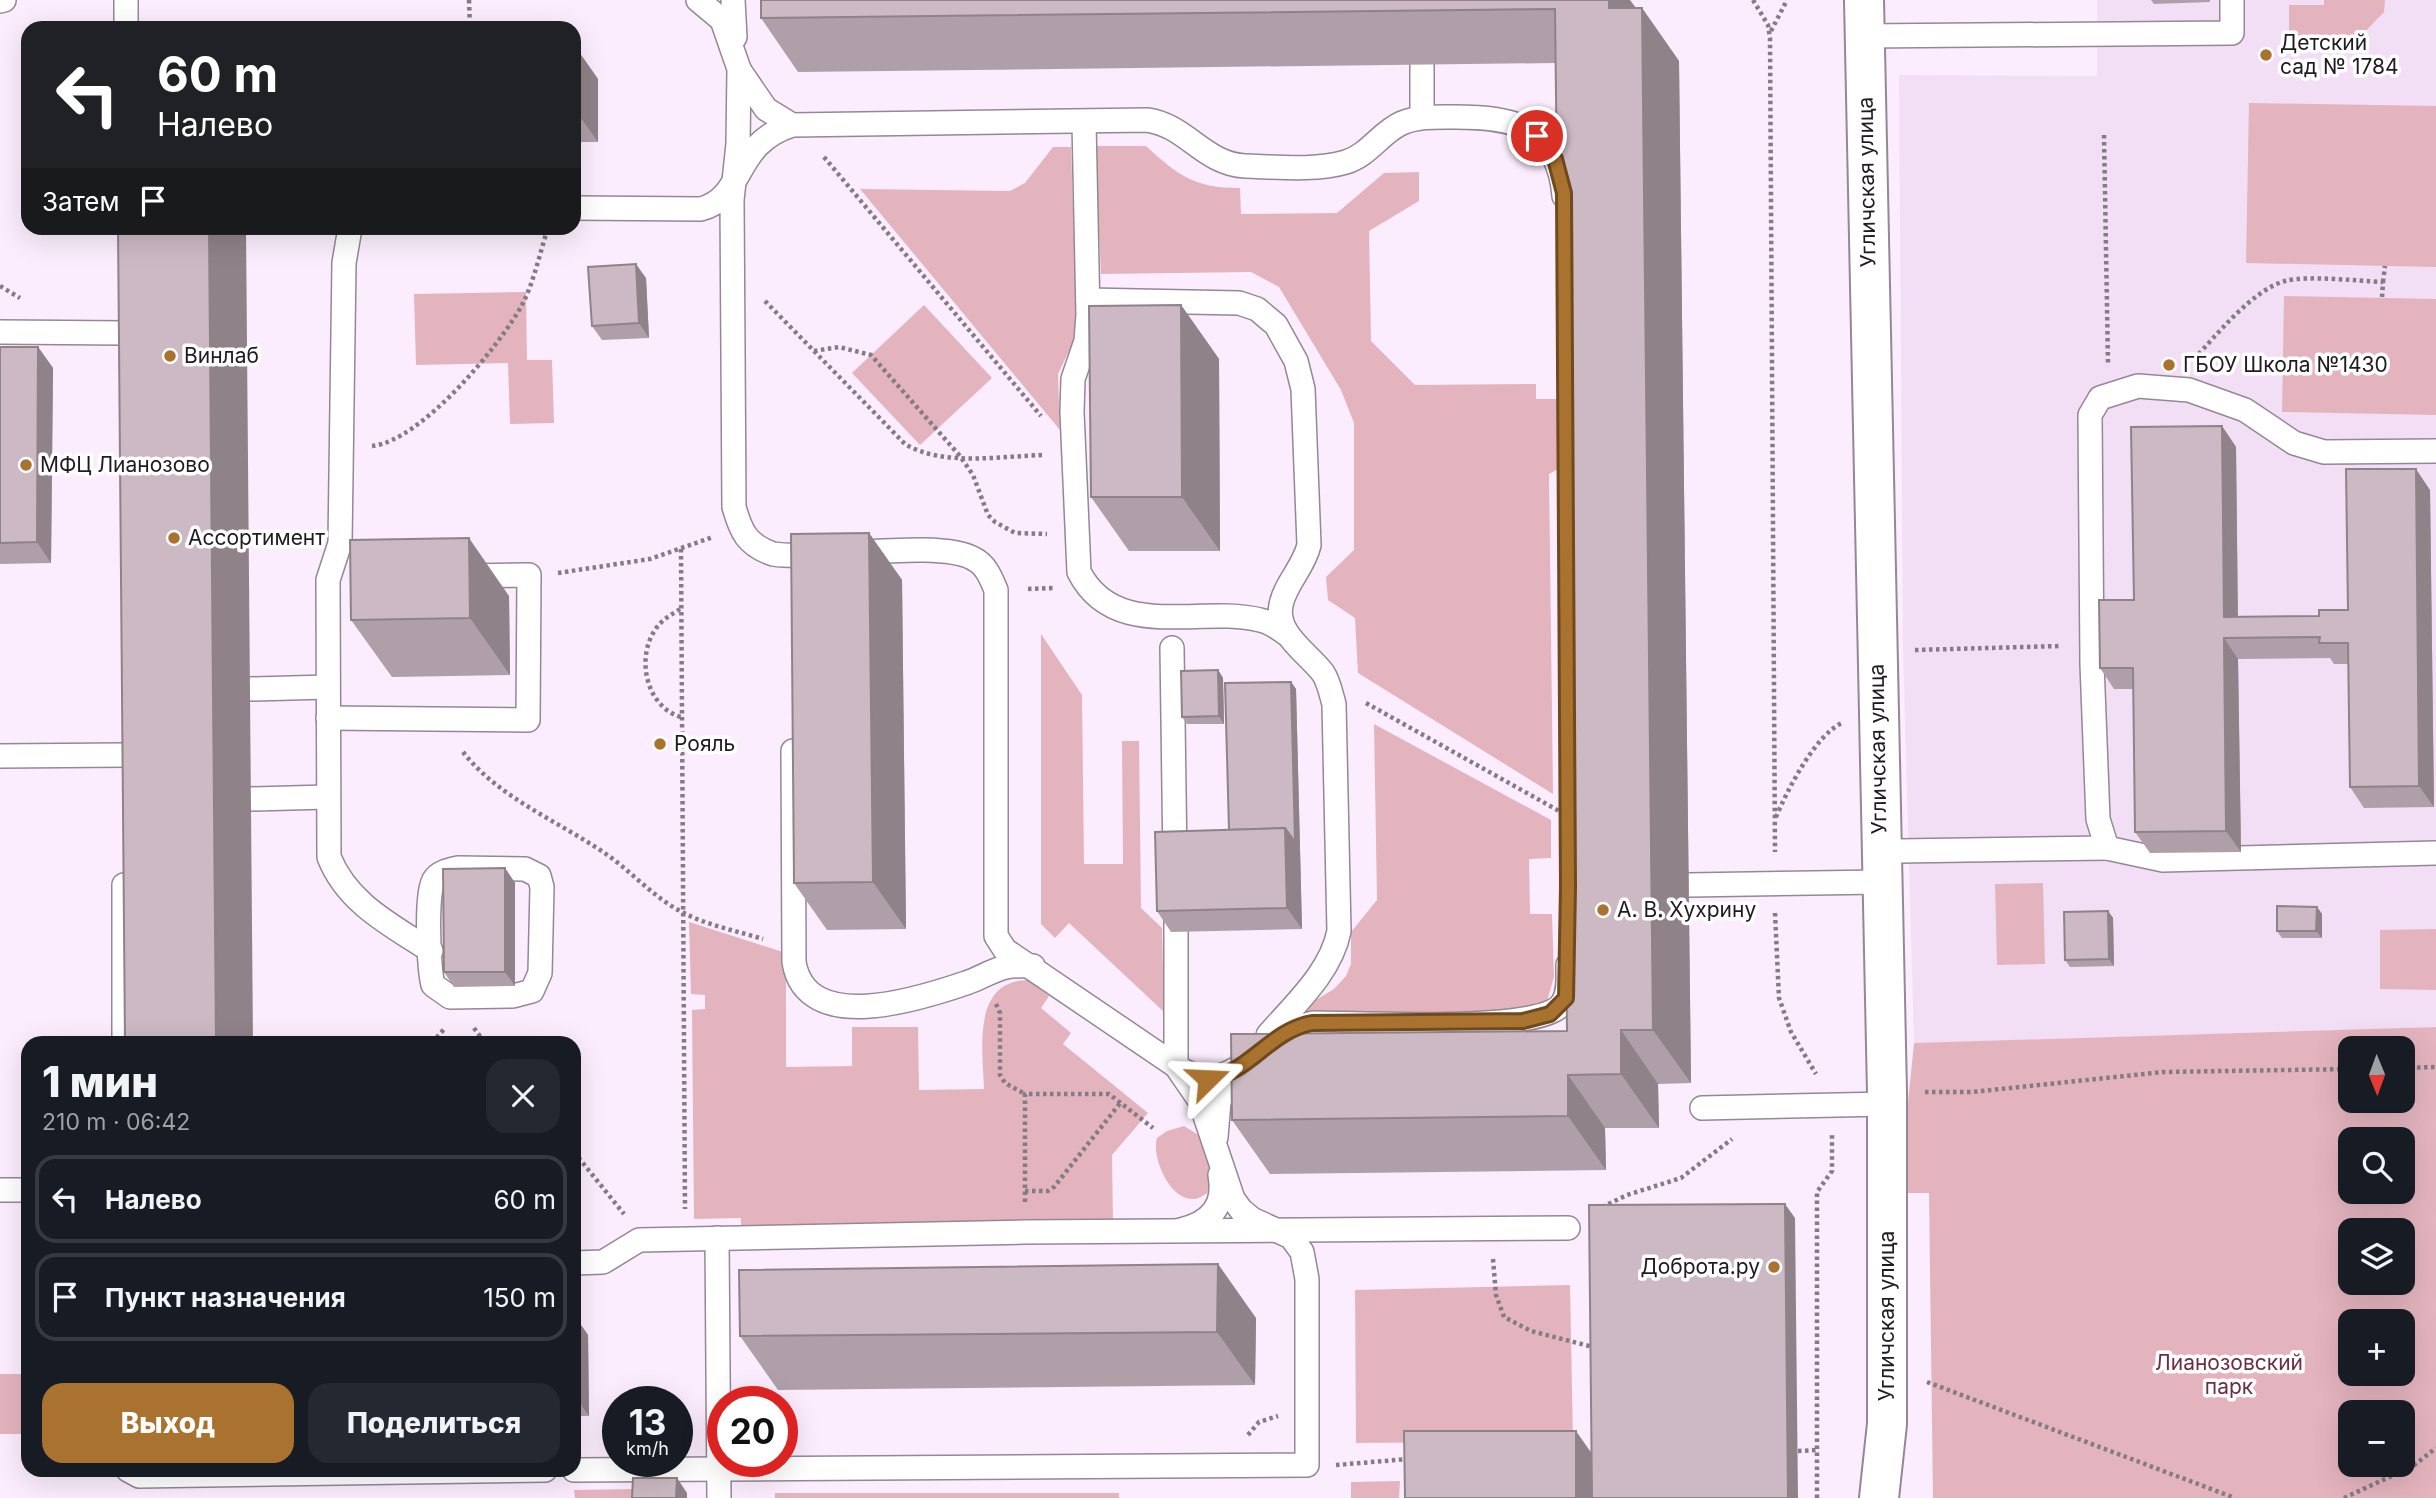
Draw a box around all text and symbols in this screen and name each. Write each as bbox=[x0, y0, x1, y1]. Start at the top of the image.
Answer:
place label: Детский сад № 1784 bbox=[2280, 30, 2399, 79]
text: 60 m bbox=[157, 45, 278, 104]
marker: Детский сад № 1784 bbox=[2258, 47, 2274, 63]
icon: left bbox=[42, 49, 133, 140]
street label: Угличская улица bbox=[1853, 97, 1880, 267]
text: Налево bbox=[157, 105, 273, 144]
pin bbox=[1507, 106, 1567, 166]
icon: arrive bbox=[1518, 117, 1556, 155]
icon: arrive bbox=[134, 182, 172, 220]
text: Затем bbox=[42, 186, 120, 217]
place label: Винлаб bbox=[184, 343, 259, 368]
marker: Винлаб bbox=[162, 348, 178, 364]
place label: ГБОУ Школа №1430 bbox=[2183, 352, 2388, 377]
marker: ГБОУ Школа №1430 bbox=[2161, 357, 2177, 373]
place label: МФЦ Лианозово bbox=[40, 452, 210, 477]
marker: МФЦ Лианозово bbox=[18, 457, 34, 473]
place label: Ассортимент bbox=[188, 525, 325, 550]
marker: Ассортимент bbox=[166, 530, 182, 546]
street label: Угличская улица bbox=[1864, 664, 1891, 834]
place label: Рояль bbox=[674, 731, 735, 756]
marker: Рояль bbox=[652, 736, 668, 752]
place label: А. В. Хухрину bbox=[1617, 897, 1756, 922]
marker: А. В. Хухрину bbox=[1595, 902, 1611, 918]
north arrow bbox=[2338, 1036, 2415, 1113]
map controls bbox=[2338, 1036, 2415, 1477]
position arrow bbox=[1171, 1042, 1245, 1116]
text: 1 мин bbox=[42, 1056, 158, 1107]
button: close bbox=[486, 1059, 560, 1133]
text: 210 m · 06:42 bbox=[42, 1108, 190, 1136]
button: search bbox=[2338, 1127, 2415, 1204]
icon: left bbox=[46, 1180, 84, 1218]
text: Налево bbox=[105, 1184, 202, 1215]
text: 60 m bbox=[493, 1184, 556, 1215]
button: layers bbox=[2338, 1218, 2415, 1295]
street label: Угличская улица bbox=[1874, 1231, 1899, 1401]
place label: Доброта.ру bbox=[1640, 1254, 1760, 1279]
marker: Доброта.ру bbox=[1766, 1259, 1782, 1275]
icon: arrive bbox=[46, 1278, 84, 1316]
text: Пункт назначения bbox=[105, 1282, 346, 1313]
text: 150 m bbox=[483, 1282, 556, 1313]
button: + bbox=[2338, 1309, 2415, 1386]
park label: Лианозовский парк bbox=[2155, 1350, 2303, 1399]
button: Выход bbox=[42, 1383, 294, 1463]
button: Поделиться bbox=[308, 1383, 560, 1463]
speed limit sign: 20 bbox=[707, 1386, 798, 1477]
button: − bbox=[2338, 1400, 2415, 1477]
text: 13 bbox=[629, 1401, 666, 1443]
text: km/h bbox=[626, 1438, 669, 1459]

